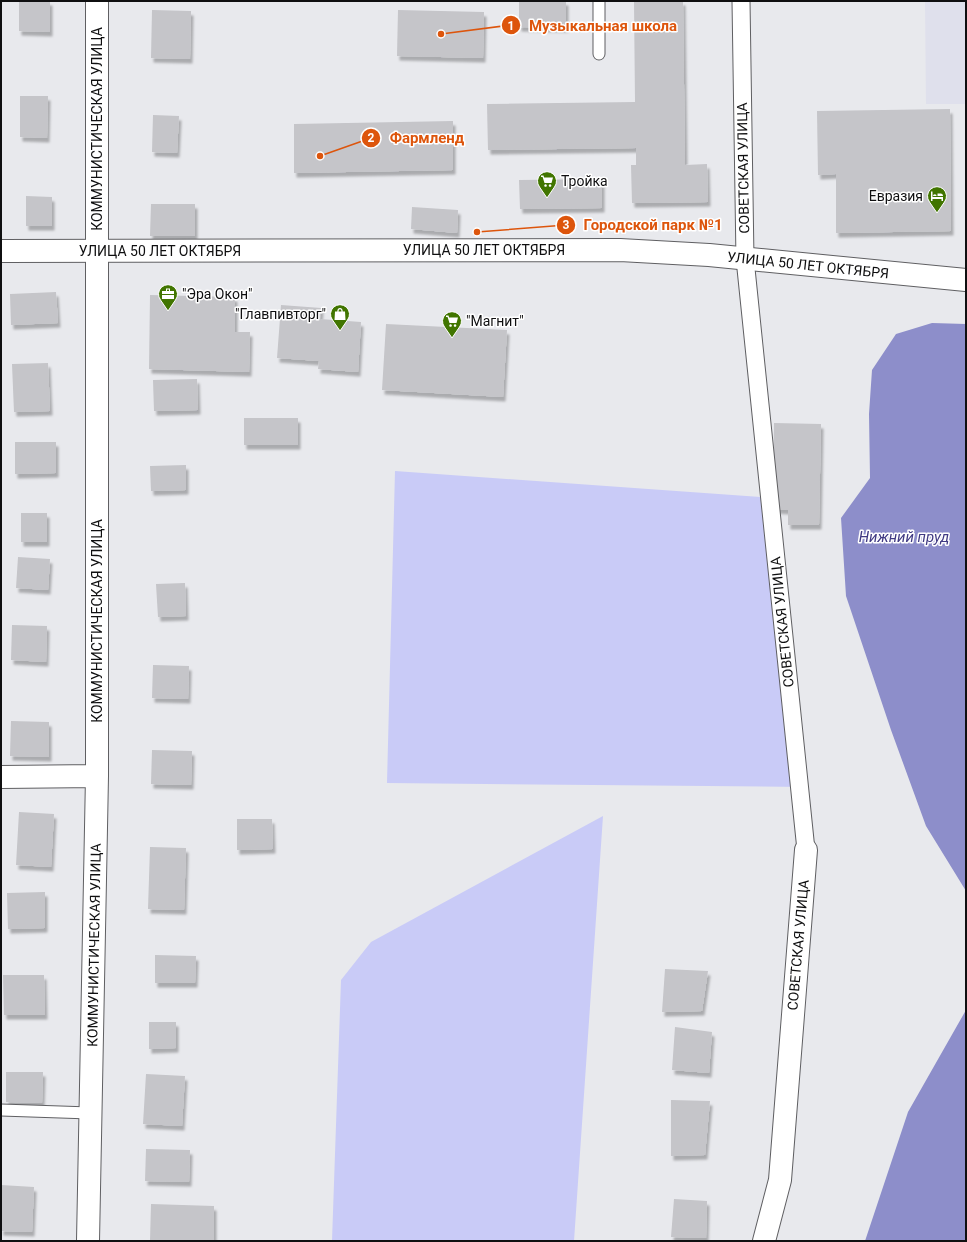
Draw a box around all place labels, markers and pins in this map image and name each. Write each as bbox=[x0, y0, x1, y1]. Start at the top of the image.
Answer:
callout: Музыкальная школа bbox=[501, 12, 685, 39]
callout: Фармленд bbox=[361, 125, 472, 152]
supermarket icon: Тройка bbox=[536, 170, 558, 198]
place label: Тройка bbox=[561, 173, 608, 189]
hotel icon: Евразия bbox=[926, 185, 948, 213]
place label: Евразия bbox=[869, 188, 923, 204]
callout: Городской парк №1 bbox=[556, 212, 731, 239]
office icon: "Эра Окон" bbox=[157, 283, 179, 311]
place label: "Эра Окон" bbox=[182, 286, 252, 302]
shop icon: "Главпивторг" bbox=[329, 303, 351, 331]
place label: "Главпивторг" bbox=[235, 306, 326, 322]
supermarket icon: "Магнит" bbox=[441, 310, 463, 338]
place label: "Магнит" bbox=[466, 313, 524, 329]

